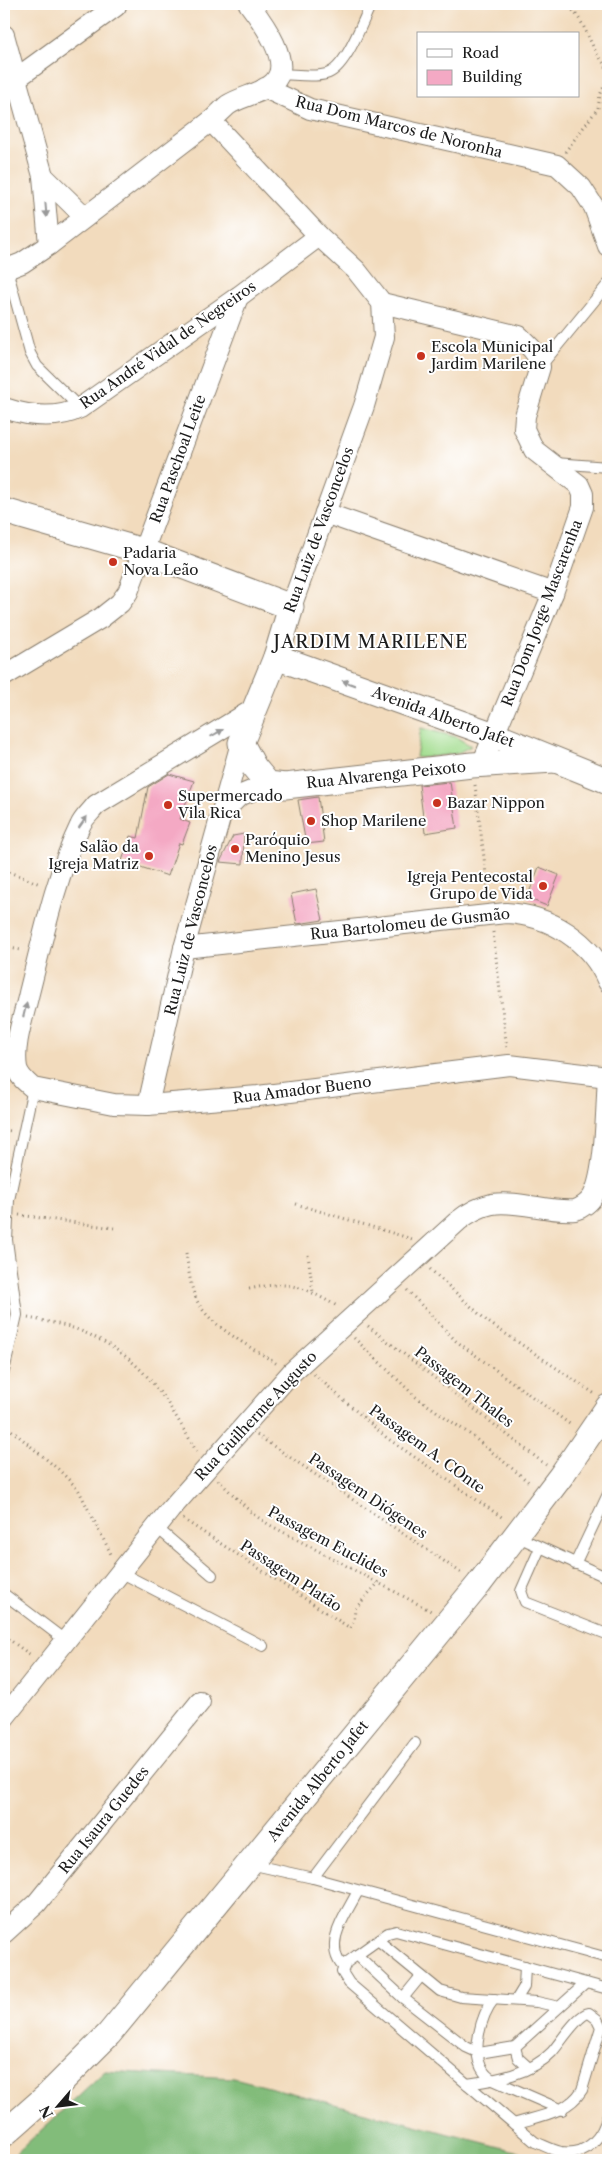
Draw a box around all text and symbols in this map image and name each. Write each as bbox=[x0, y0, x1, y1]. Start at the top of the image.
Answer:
legend bbox=[417, 32, 580, 98]
text: Road bbox=[462, 43, 499, 62]
text: Building bbox=[462, 67, 522, 86]
street label: Rua Dom Marcos de Noronha bbox=[294, 92, 505, 161]
one-way arrow bbox=[42, 203, 50, 219]
street label: Rua André Vidal de Negreiros bbox=[76, 276, 259, 413]
place label: Escola Municipal Jardim Marilene bbox=[429, 337, 554, 373]
marker: Escola Municipal Jardim Marilene bbox=[415, 350, 427, 362]
street label: Rua Paschoal Leite bbox=[145, 392, 210, 526]
street label: Rua Luiz de Vasconcelos bbox=[280, 444, 357, 615]
street label: Rua Dom Jorge Mascarenha bbox=[497, 517, 586, 709]
place label: Padaria Nova Leão bbox=[123, 543, 199, 579]
marker: Padaria Nova Leão bbox=[107, 556, 119, 568]
district label: JARDIM MARILENE bbox=[270, 631, 469, 653]
one-way arrow bbox=[342, 679, 357, 686]
street label: Avenida Alberto Jafet bbox=[368, 682, 518, 751]
one-way arrow bbox=[210, 729, 225, 737]
street label: Rua Alvarenga Peixoto bbox=[305, 757, 467, 792]
place label: Supermercado Vila Rica bbox=[177, 786, 283, 822]
place label: Bazar Nippon bbox=[447, 793, 546, 812]
marker: Bazar Nippon bbox=[431, 797, 443, 809]
marker: Supermercado Vila Rica bbox=[162, 799, 174, 811]
place label: Shop Marilene bbox=[321, 811, 426, 830]
one-way arrow bbox=[78, 815, 88, 829]
marker: Shop Marilene bbox=[305, 815, 317, 827]
place label: Paróquio Menino Jesus bbox=[245, 830, 341, 866]
place label: Salão da Igreja Matriz bbox=[48, 837, 139, 873]
street label: Rua Luiz de Vasconcelos bbox=[160, 843, 221, 1017]
marker: Paróquio Menino Jesus bbox=[229, 843, 241, 855]
marker: Salão da Igreja Matriz bbox=[143, 850, 155, 862]
place label: Igreja Pentecostal Grupo de Vida bbox=[407, 867, 534, 903]
marker: Igreja Pentecostal Grupo de Vida bbox=[537, 880, 549, 892]
street label: Rua Bartolomeu de Gusmão bbox=[309, 904, 511, 943]
one-way arrow bbox=[21, 1002, 29, 1017]
street label: Rua Amador Bueno bbox=[232, 1072, 372, 1107]
street label: Passagem Thales bbox=[411, 1342, 518, 1431]
street label: Rua Guilherme Augusto bbox=[191, 1347, 321, 1484]
street label: Passagem A. COnte bbox=[366, 1400, 489, 1497]
street label: Passagem Diógenes bbox=[305, 1449, 431, 1542]
street label: Passagem Euclides bbox=[265, 1502, 392, 1581]
street label: Passagem Platão bbox=[237, 1536, 346, 1616]
street label: Avenida Alberto Jafet bbox=[262, 1716, 373, 1846]
street label: Rua Isaura Guedes bbox=[54, 1762, 153, 1877]
north arrow bbox=[32, 2082, 82, 2132]
text: N bbox=[36, 2103, 57, 2122]

